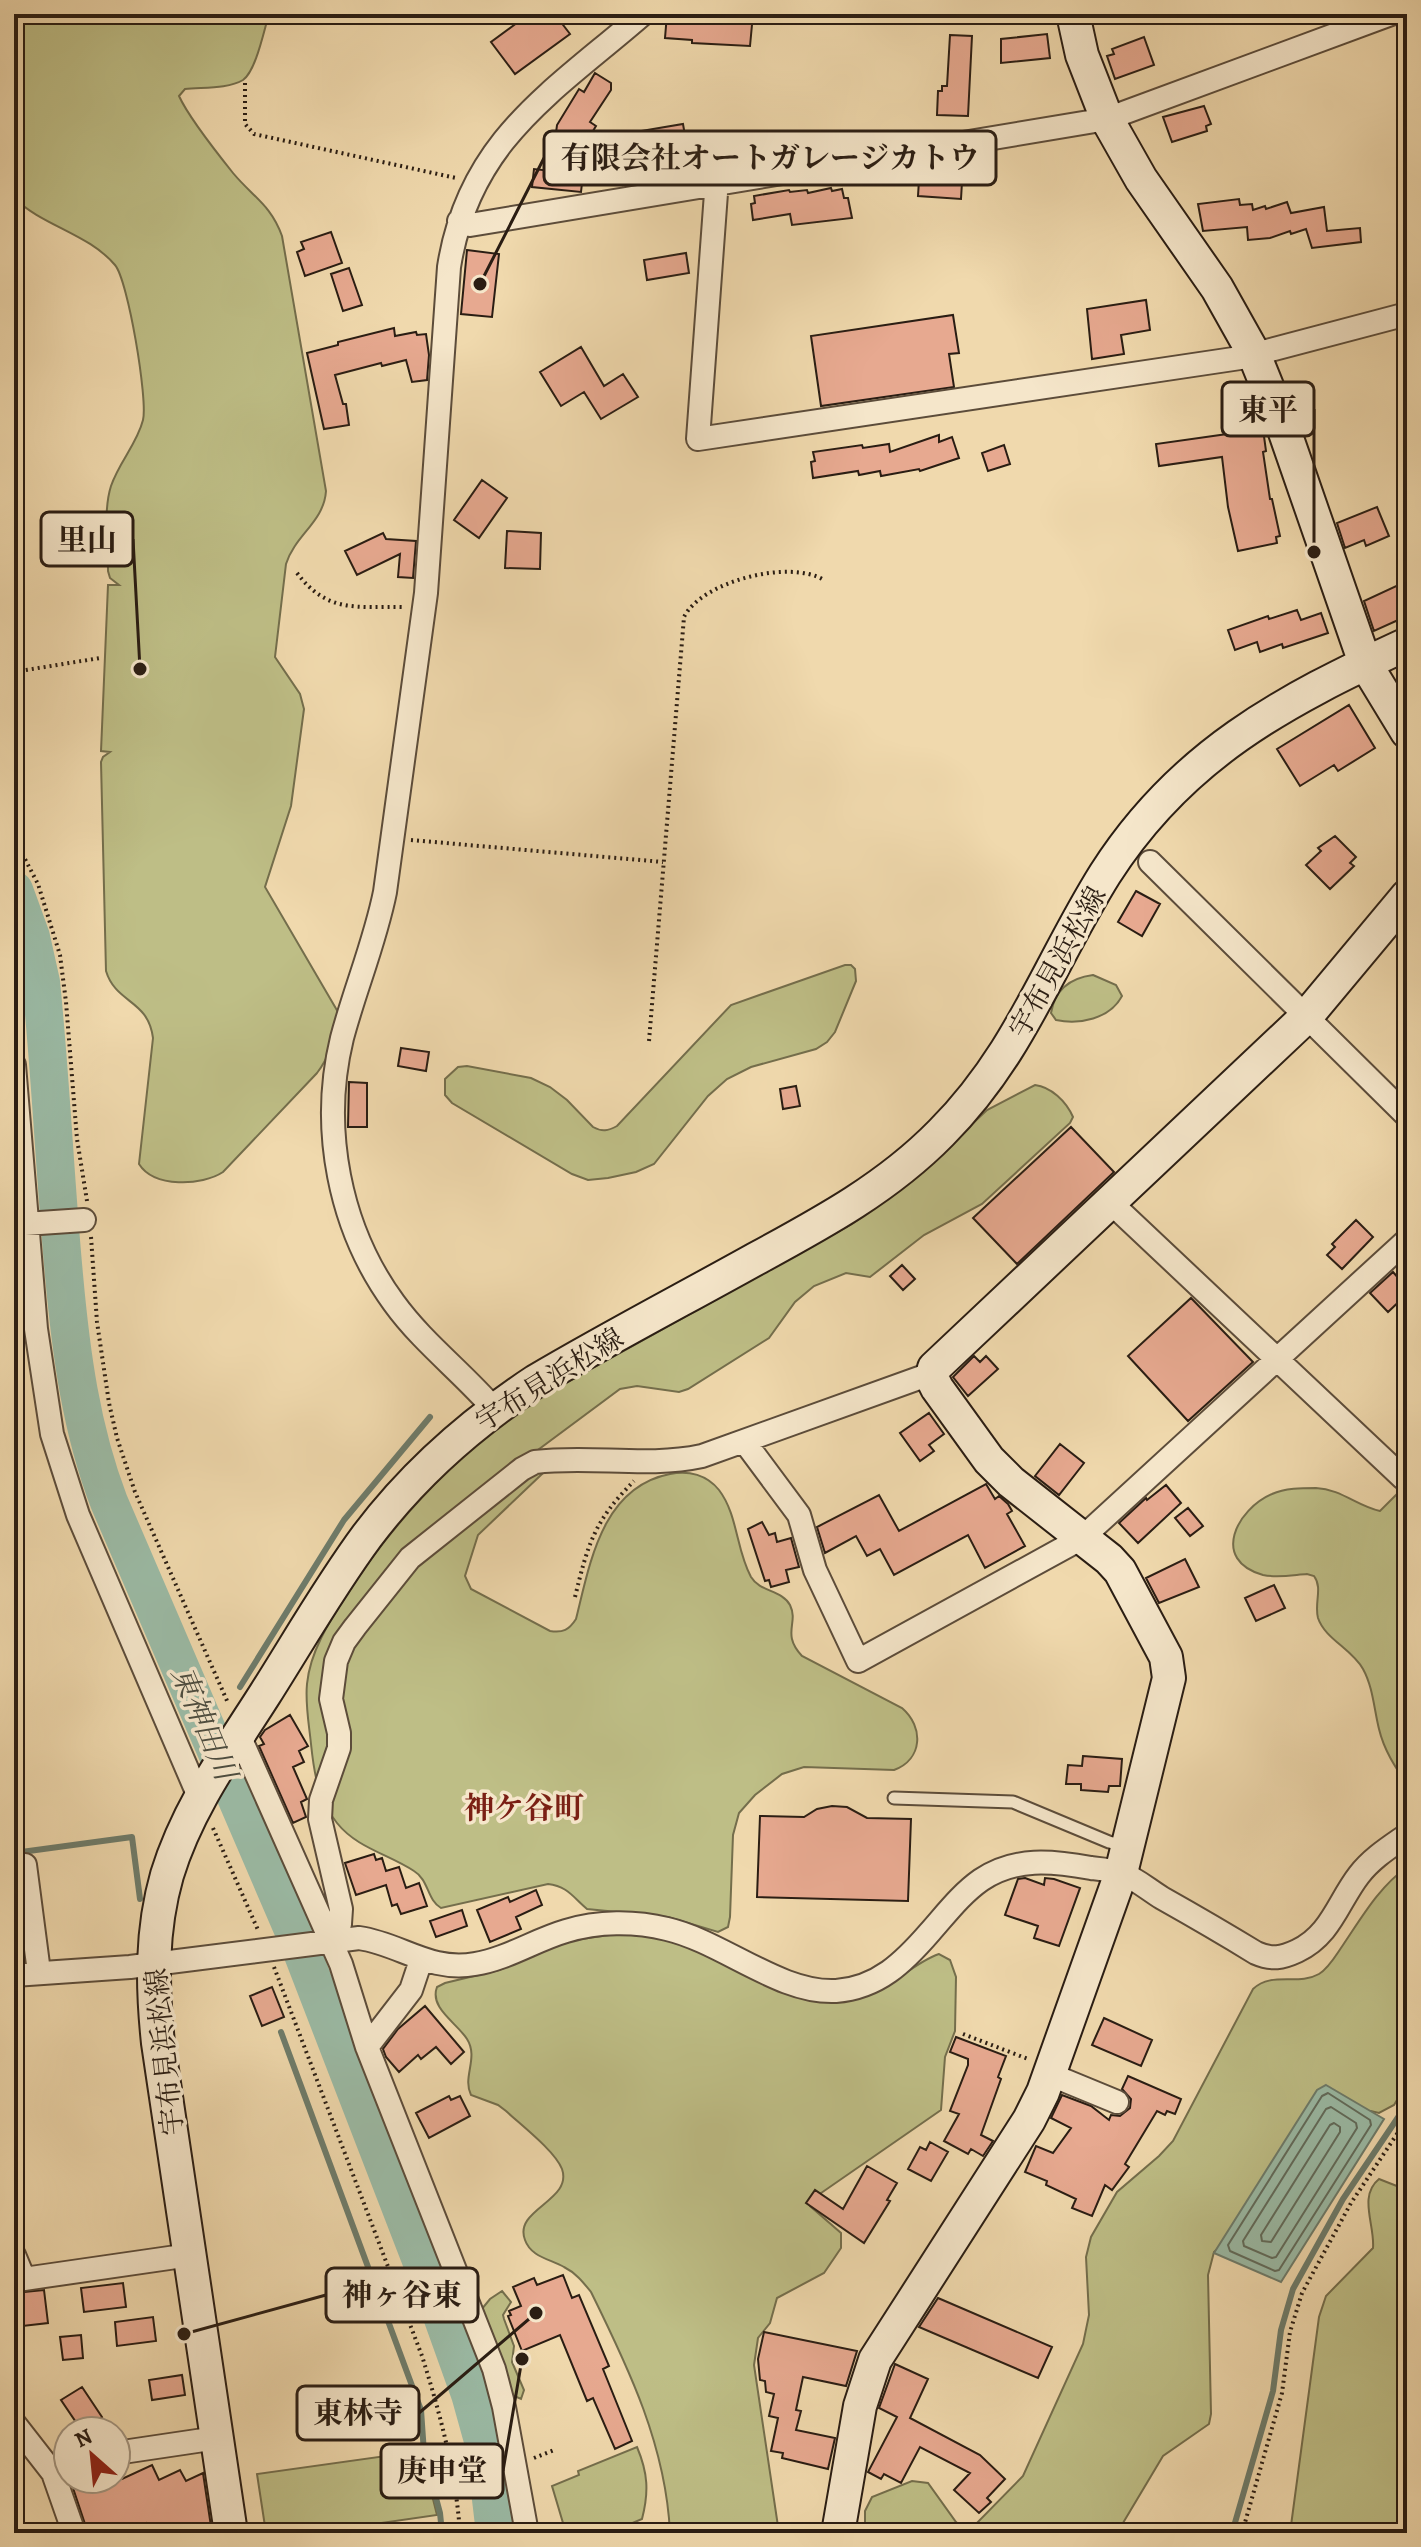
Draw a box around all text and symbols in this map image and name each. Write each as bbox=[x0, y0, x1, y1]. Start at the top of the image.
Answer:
callout: 有限会社オートガレージカトウ bbox=[544, 131, 996, 185]
text: 有限会社オートガレージカトウ bbox=[561, 138, 979, 178]
callout: 東平 bbox=[1222, 382, 1314, 436]
text: 東平 bbox=[1238, 390, 1298, 430]
callout: 里山 bbox=[41, 512, 133, 566]
text: 里山 bbox=[57, 520, 117, 560]
street label: 宇布見浜松線 bbox=[1001, 880, 1115, 1045]
street label: 宇布見浜松線 bbox=[468, 1319, 631, 1440]
water label: 東神田川 bbox=[162, 1660, 247, 1789]
district label: 神ケ谷町 bbox=[464, 1788, 584, 1828]
street label: 宇布見浜松線 bbox=[137, 1966, 193, 2137]
callout: 神ヶ谷東 bbox=[326, 2268, 478, 2322]
text: 神ヶ谷東 bbox=[342, 2275, 462, 2315]
callout: 東林寺 bbox=[297, 2386, 419, 2440]
text: 東林寺 bbox=[313, 2393, 403, 2433]
north arrow bbox=[52, 2415, 132, 2495]
text: N bbox=[69, 2421, 97, 2455]
callout: 庚申堂 bbox=[381, 2444, 503, 2498]
text: 庚申堂 bbox=[397, 2451, 487, 2491]

